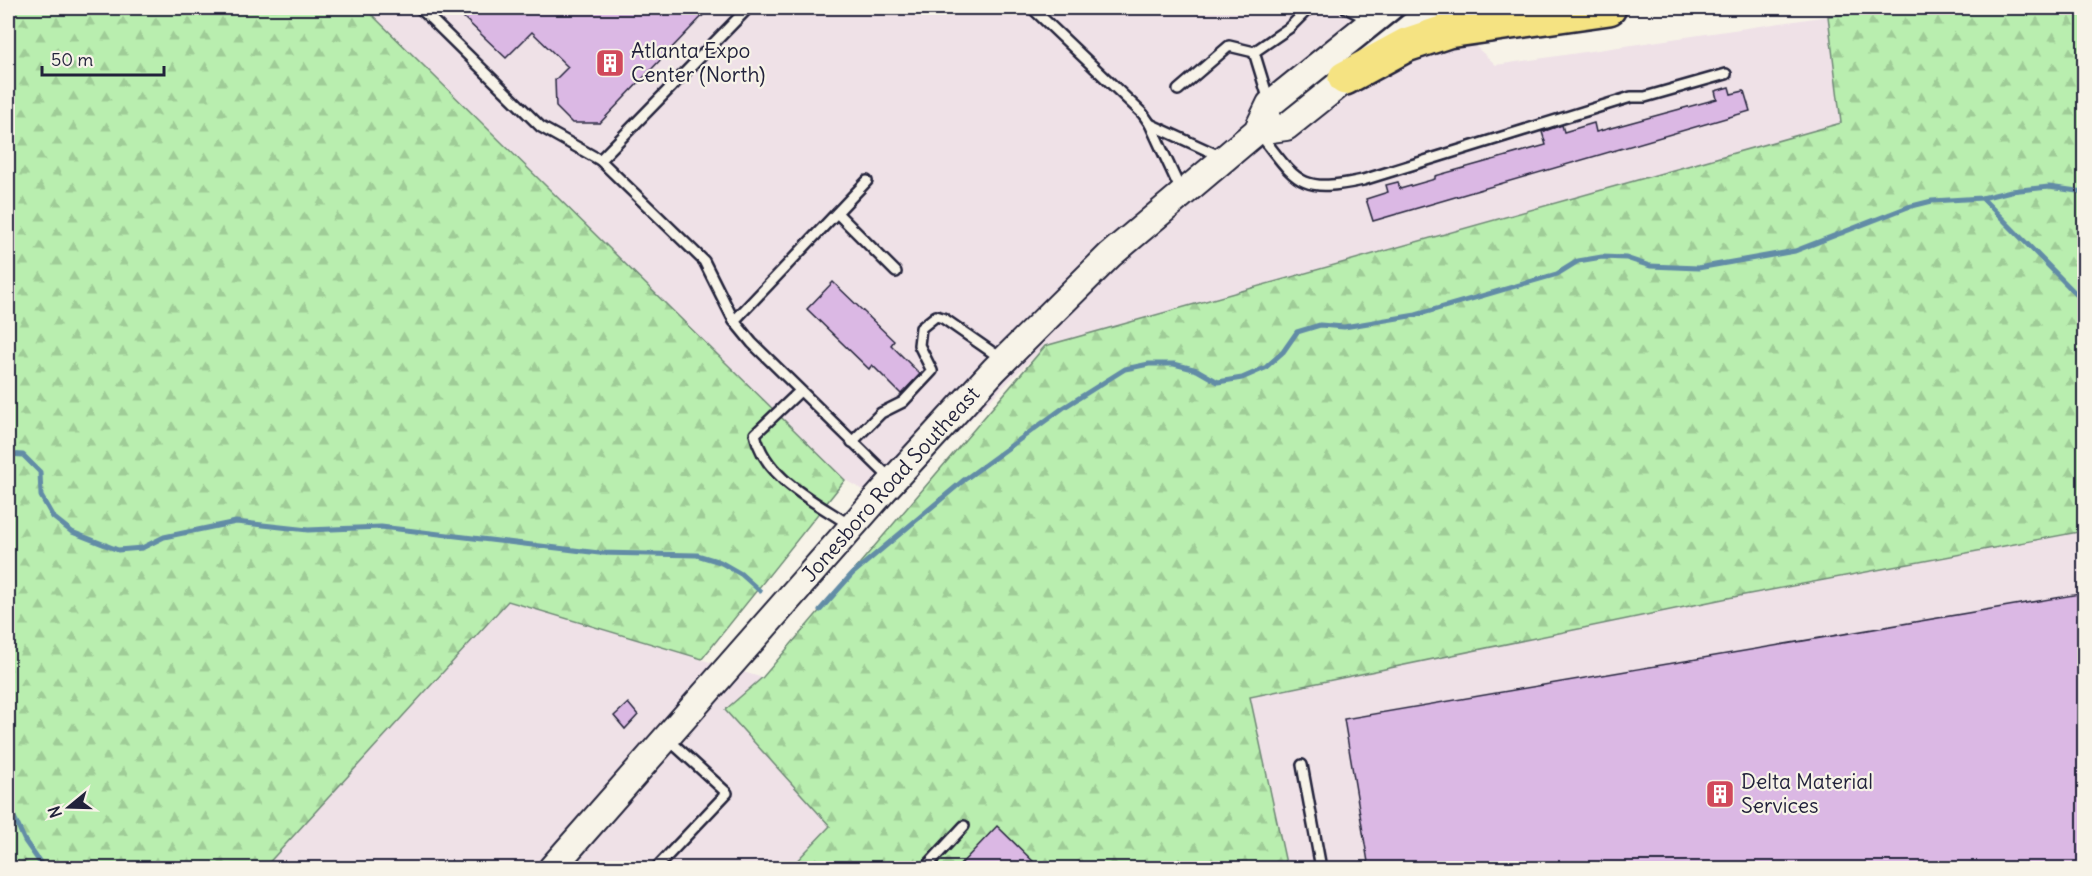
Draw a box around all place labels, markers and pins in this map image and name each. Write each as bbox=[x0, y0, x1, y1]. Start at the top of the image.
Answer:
place label: Atlanta Expo Center (North) bbox=[631, 37, 765, 88]
building icon: Atlanta Expo Center (North) bbox=[594, 47, 626, 79]
place label: Delta Material Services bbox=[1741, 768, 1873, 819]
building icon: Delta Material Services bbox=[1704, 778, 1736, 810]

